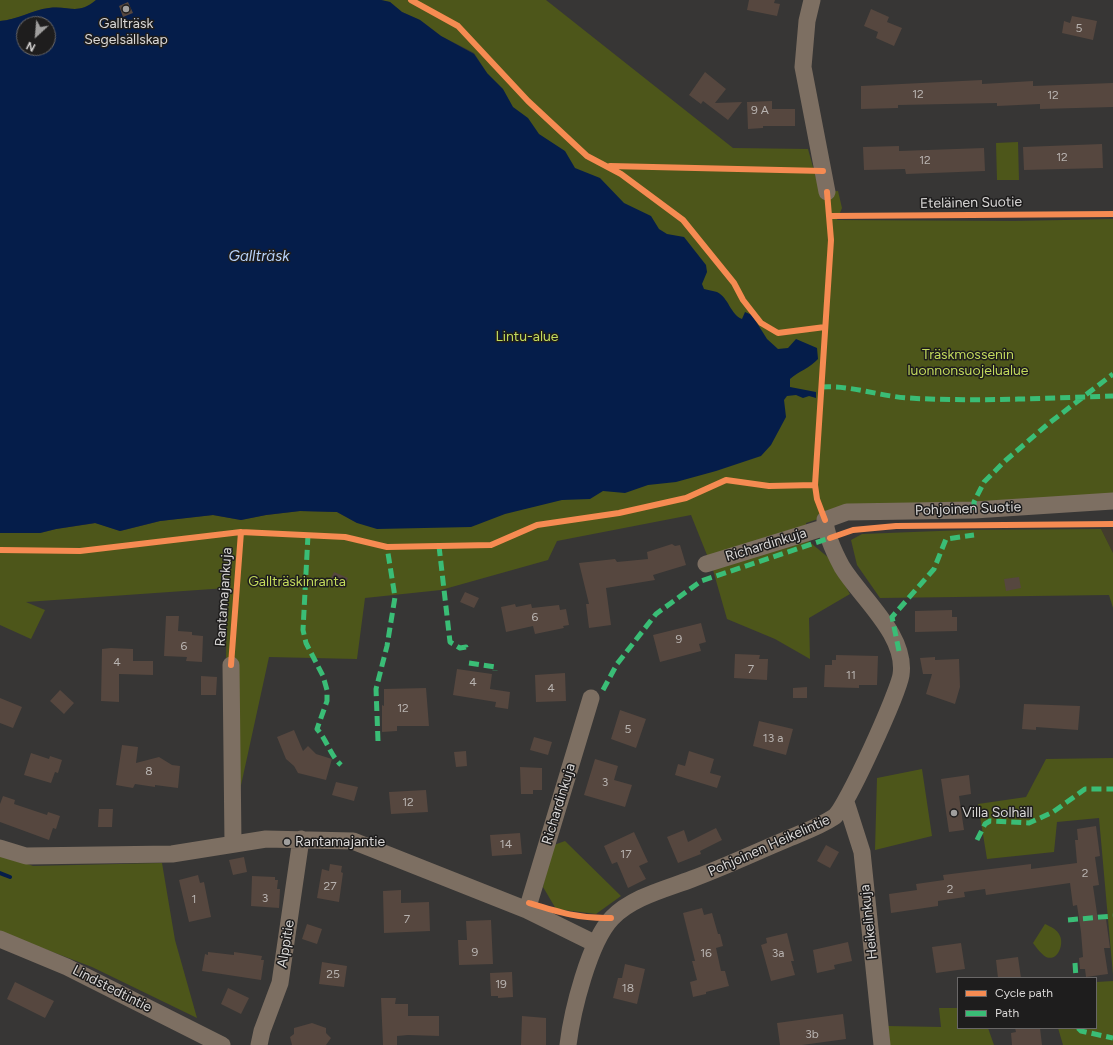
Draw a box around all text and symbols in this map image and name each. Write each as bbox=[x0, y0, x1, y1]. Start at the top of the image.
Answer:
marker: Gallträsk Segelsällskap bbox=[121, 4, 131, 14]
north arrow bbox=[16, 16, 56, 56]
place label: Gallträsk Segelsällskap bbox=[84, 16, 168, 48]
house number: 5 bbox=[1076, 21, 1082, 35]
text: N bbox=[24, 39, 38, 54]
house number: 12 bbox=[912, 87, 924, 101]
house number: 12 bbox=[1047, 88, 1059, 102]
house number: 9 A bbox=[751, 103, 769, 117]
house number: 12 bbox=[1056, 150, 1068, 164]
house number: 12 bbox=[919, 153, 931, 167]
street label: Eteläinen Suotie bbox=[920, 194, 1022, 212]
water label: Gallträsk bbox=[229, 248, 289, 266]
park label: Lintu-alue bbox=[496, 329, 558, 345]
park label: Träskmossenin luonnonsuojelualue bbox=[907, 347, 1029, 380]
street label: Pohjoinen Suotie bbox=[915, 499, 1021, 519]
street label: Richardinkuja bbox=[723, 525, 809, 565]
street label: Rantamajankuja bbox=[212, 547, 236, 647]
park label: Gallträskinranta bbox=[248, 574, 346, 590]
house number: 6 bbox=[532, 610, 538, 624]
house number: 9 bbox=[676, 632, 682, 646]
house number: 6 bbox=[181, 639, 187, 653]
house number: 4 bbox=[113, 655, 121, 669]
house number: 7 bbox=[748, 662, 754, 676]
house number: 11 bbox=[846, 668, 856, 682]
house number: 4 bbox=[469, 675, 477, 689]
house number: 4 bbox=[547, 681, 555, 695]
house number: 12 bbox=[397, 701, 409, 715]
house number: 5 bbox=[625, 722, 631, 736]
house number: 13 a bbox=[763, 731, 783, 745]
street label: Richardinkuja bbox=[539, 761, 579, 847]
house number: 8 bbox=[145, 764, 153, 778]
house number: 3 bbox=[602, 775, 608, 789]
house number: 12 bbox=[402, 795, 414, 809]
place label: Villa Solhäll bbox=[962, 805, 1033, 821]
marker: Villa Solhäll bbox=[949, 808, 959, 818]
street label: Pohjoinen Heikelintie bbox=[705, 812, 833, 880]
place label: Rantamajantie bbox=[295, 834, 385, 850]
marker: Rantamajantie bbox=[282, 837, 292, 847]
house number: 14 bbox=[500, 837, 512, 851]
house number: 17 bbox=[620, 847, 632, 861]
house number: 2 bbox=[1082, 866, 1088, 880]
house number: 27 bbox=[323, 879, 337, 893]
house number: 2 bbox=[947, 882, 953, 896]
street label: Heikelinkuja bbox=[857, 884, 881, 960]
house number: 3 bbox=[262, 891, 268, 905]
house number: 1 bbox=[192, 892, 196, 906]
house number: 7 bbox=[404, 912, 410, 926]
street label: Alppitie bbox=[274, 919, 298, 969]
house number: 9 bbox=[472, 945, 478, 959]
house number: 16 bbox=[700, 946, 712, 960]
house number: 3a bbox=[772, 946, 784, 960]
street label: Lindstedtintie bbox=[70, 962, 154, 1016]
house number: 25 bbox=[326, 967, 340, 981]
house number: 19 bbox=[495, 977, 507, 991]
legend bbox=[957, 977, 1097, 1029]
house number: 18 bbox=[622, 981, 634, 995]
text: Cycle path bbox=[995, 986, 1053, 1000]
text: Path bbox=[995, 1006, 1019, 1020]
house number: 3b bbox=[805, 1027, 819, 1041]

